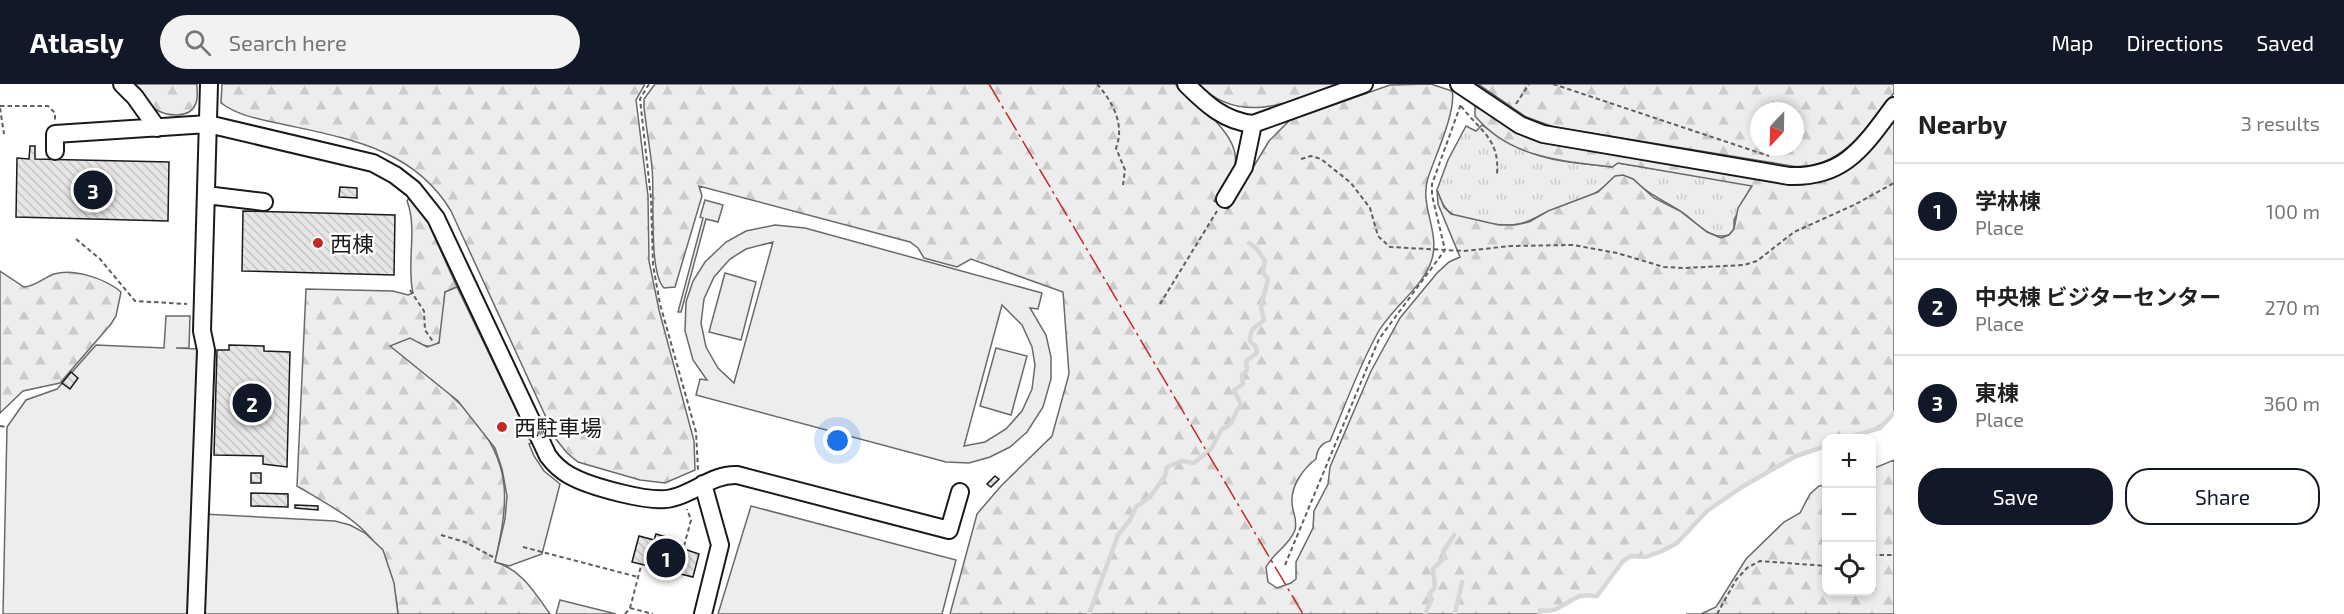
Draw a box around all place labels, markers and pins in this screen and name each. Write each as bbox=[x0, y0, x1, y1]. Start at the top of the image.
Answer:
pin: 3 bbox=[74, 168, 112, 212]
place label: 西棟 bbox=[330, 230, 374, 256]
marker: 西棟 bbox=[311, 236, 325, 250]
pin: 2 bbox=[232, 380, 272, 426]
place label: 西駐車場 bbox=[514, 414, 602, 440]
marker: 西駐車場 bbox=[495, 420, 509, 434]
pin: 1 bbox=[646, 536, 686, 580]

